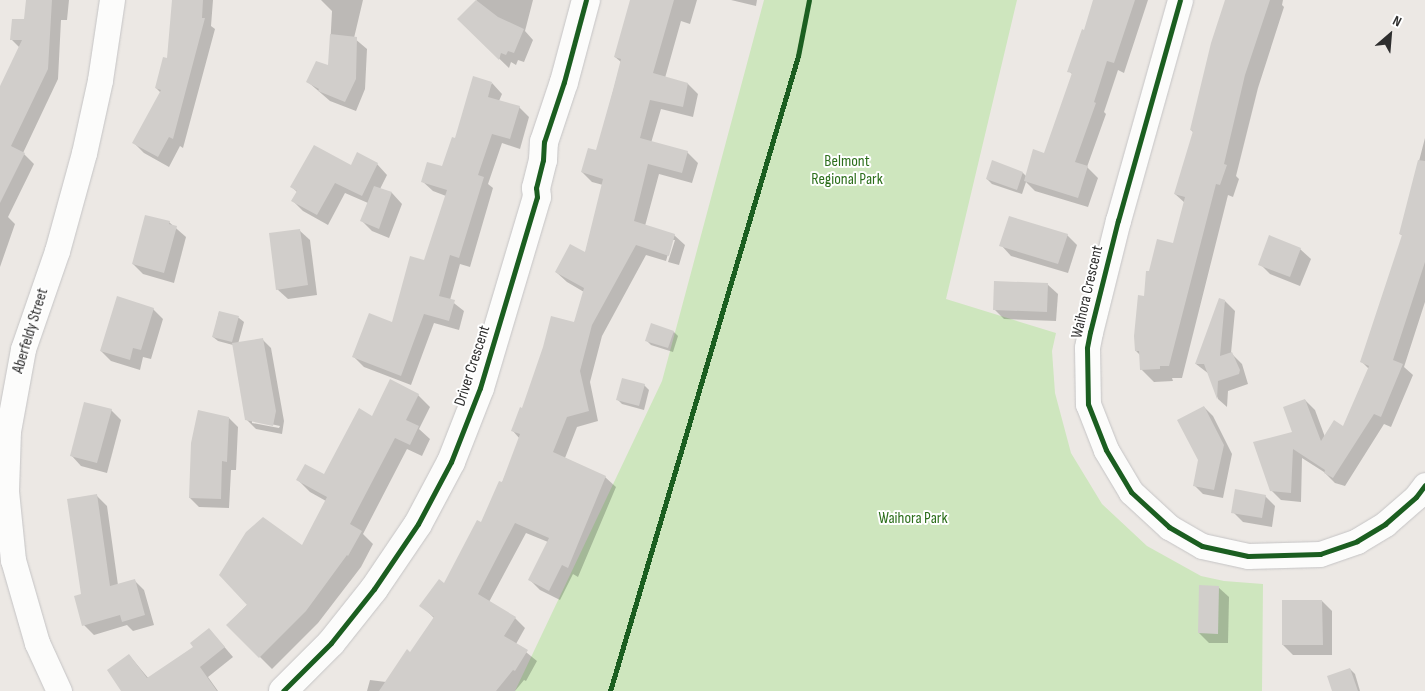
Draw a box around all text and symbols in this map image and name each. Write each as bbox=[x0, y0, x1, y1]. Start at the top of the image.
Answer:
north arrow bbox=[1365, 10, 1415, 60]
text: N bbox=[1390, 12, 1404, 30]
park label: Belmont Regional Park bbox=[811, 152, 883, 190]
street label: Waihora Crescent bbox=[1068, 244, 1108, 340]
street label: Aberfeldy Street bbox=[9, 286, 53, 376]
street label: Driver Crescent bbox=[451, 323, 495, 409]
park label: Waihora Park bbox=[878, 509, 948, 529]

